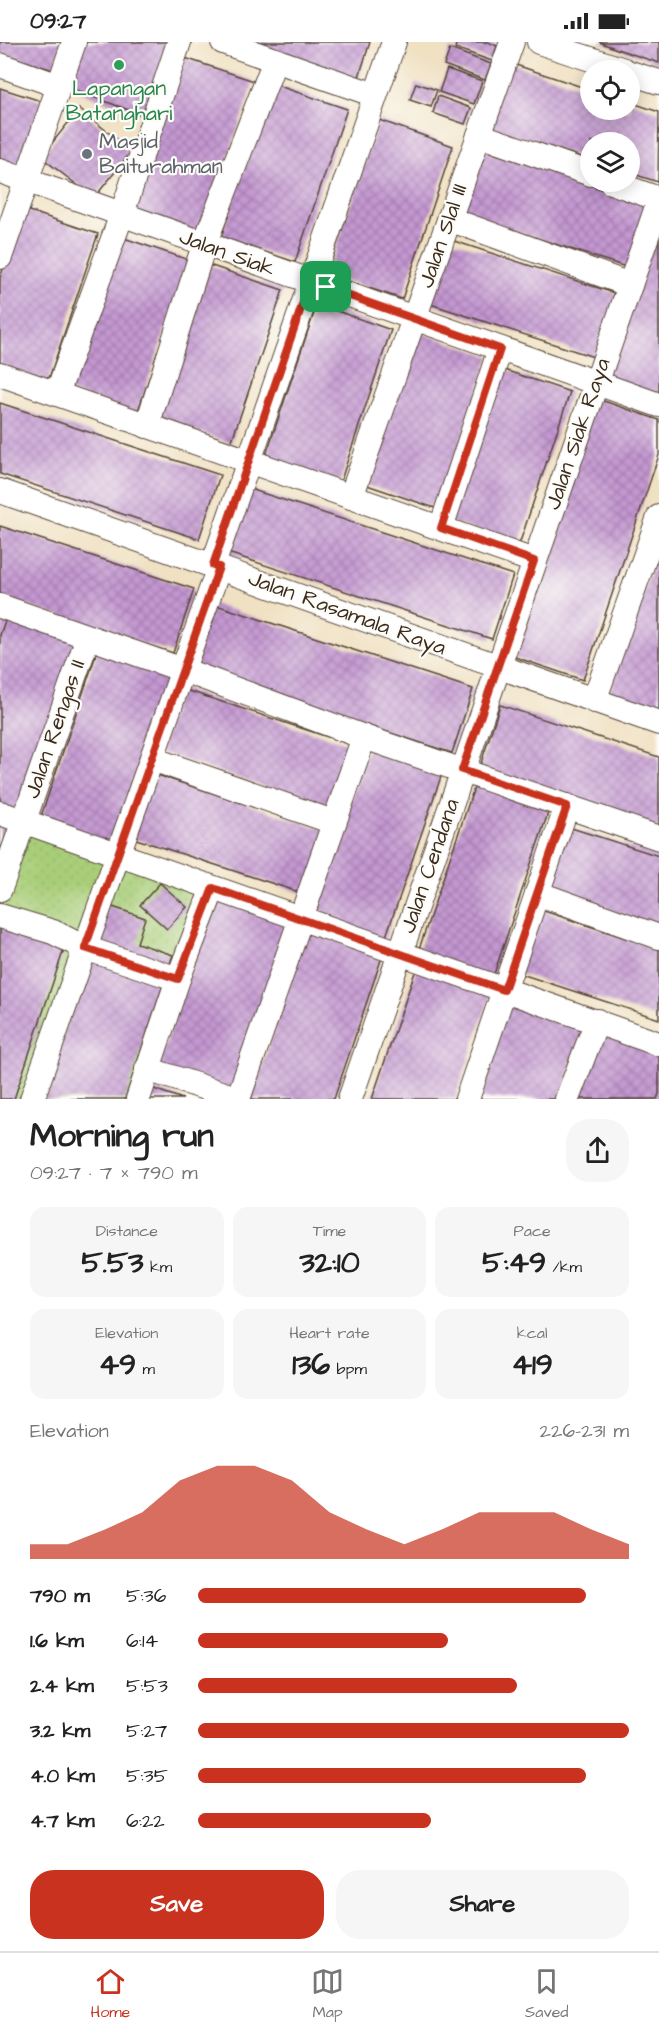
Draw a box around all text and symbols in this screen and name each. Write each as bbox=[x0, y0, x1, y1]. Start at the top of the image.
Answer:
text: 09:27 bbox=[30, 6, 86, 37]
marker: Lapangan Batanghari bbox=[112, 58, 126, 72]
map controls bbox=[580, 60, 640, 192]
button: locate bbox=[580, 60, 640, 120]
place label: Lapangan Batanghari bbox=[66, 73, 172, 130]
place label: Masjid Baiturahman bbox=[99, 126, 223, 182]
button: layers bbox=[580, 132, 640, 192]
marker: Masjid Baiturahman bbox=[80, 147, 94, 161]
street label: Jalan Slal III bbox=[411, 180, 475, 292]
street label: Jalan Siak bbox=[175, 221, 279, 285]
pin bbox=[300, 261, 351, 312]
icon: arrive bbox=[309, 270, 342, 303]
street label: Jalan Siak Raya bbox=[538, 354, 619, 514]
street label: Jalan Rasamala Raya bbox=[243, 563, 450, 664]
street label: Jalan Rengas II bbox=[17, 655, 94, 803]
street label: Jalan Cendana bbox=[392, 795, 468, 937]
text: Morning run bbox=[30, 1113, 214, 1159]
button: share bbox=[566, 1119, 629, 1182]
text: 09:27 · 7 × 790 m bbox=[30, 1159, 198, 1187]
text: Distance bbox=[96, 1220, 158, 1242]
text: Time bbox=[313, 1220, 346, 1242]
text: Pace bbox=[514, 1220, 551, 1242]
text: 5.53 bbox=[82, 1242, 143, 1284]
text: 32:10 bbox=[299, 1242, 360, 1284]
text: 5:49 bbox=[482, 1242, 546, 1284]
text: km bbox=[143, 1256, 172, 1278]
text: /km bbox=[546, 1256, 582, 1278]
text: Elevation bbox=[95, 1322, 158, 1344]
text: Heart rate bbox=[289, 1322, 370, 1344]
text: kcal bbox=[517, 1322, 547, 1344]
text: 49 bbox=[99, 1344, 136, 1386]
text: 136 bbox=[292, 1344, 330, 1386]
text: 419 bbox=[511, 1344, 553, 1386]
text: m bbox=[136, 1358, 155, 1380]
text: bpm bbox=[330, 1358, 367, 1380]
text: Elevation bbox=[30, 1417, 109, 1445]
text: 226–231 m bbox=[540, 1417, 629, 1445]
text: 790 m bbox=[30, 1582, 90, 1610]
text: 5:36 bbox=[126, 1582, 166, 1610]
text: 1.6 km bbox=[30, 1627, 84, 1655]
text: 6:14 bbox=[126, 1627, 158, 1655]
text: 2.4 km bbox=[30, 1672, 94, 1700]
text: 5:53 bbox=[126, 1672, 168, 1700]
text: 3.2 km bbox=[30, 1717, 90, 1745]
text: 5:27 bbox=[126, 1717, 167, 1745]
text: 4.0 km bbox=[30, 1762, 95, 1790]
text: 5:35 bbox=[126, 1762, 168, 1790]
text: 4.7 km bbox=[30, 1807, 95, 1835]
text: 6:22 bbox=[126, 1807, 165, 1835]
button: Save bbox=[30, 1870, 324, 1939]
button: Share bbox=[336, 1870, 629, 1939]
tab: Home bbox=[90, 1965, 130, 2023]
tab: Map bbox=[311, 1965, 344, 2023]
tab: Saved bbox=[525, 1965, 569, 2023]

